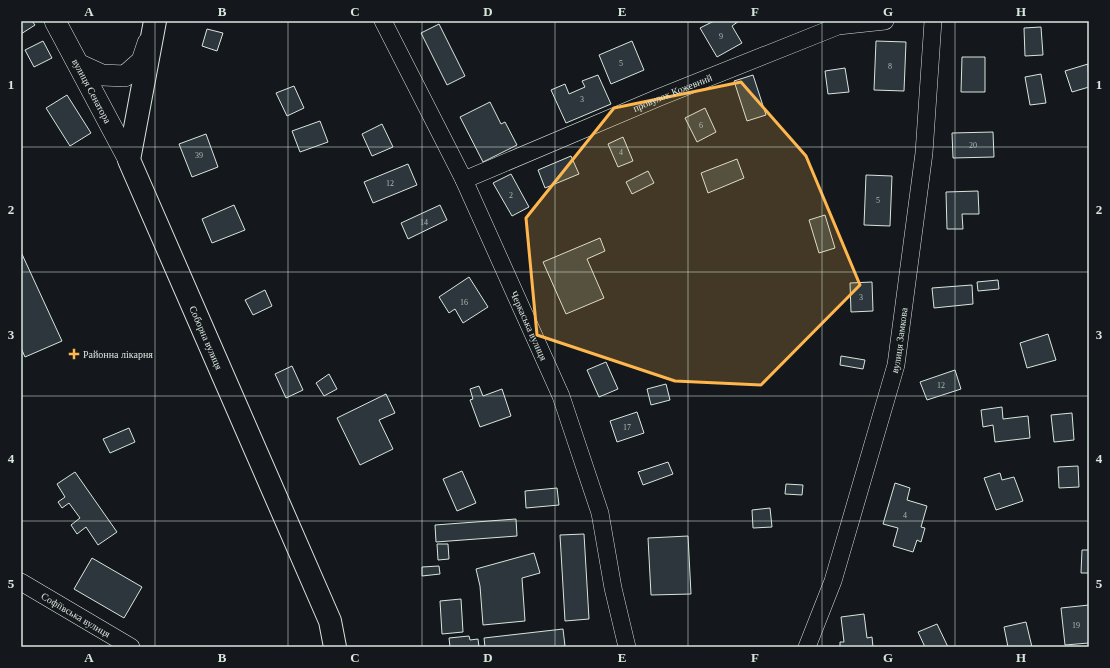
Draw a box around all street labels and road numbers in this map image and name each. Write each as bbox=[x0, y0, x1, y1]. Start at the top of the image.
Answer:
street label: вулиця Сенатора bbox=[70, 57, 114, 125]
street label: провулок Кожевний bbox=[631, 72, 714, 114]
street label: Черкаська вулиця bbox=[509, 289, 549, 363]
street label: Соборна вулиця bbox=[187, 304, 225, 372]
street label: вулиця Замкова bbox=[889, 306, 910, 374]
street label: Софіївська вулиця bbox=[39, 590, 113, 640]

